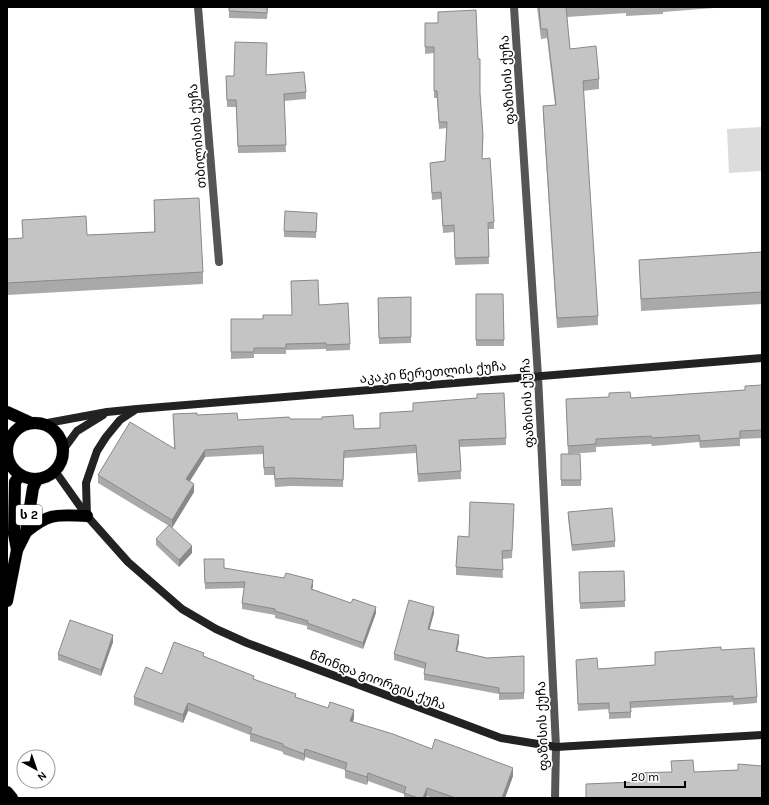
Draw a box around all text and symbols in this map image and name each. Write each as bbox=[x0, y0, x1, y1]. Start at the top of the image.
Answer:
street label: ფაზისის ქუჩა bbox=[496, 35, 518, 125]
street label: თბილისის ქუჩა bbox=[185, 83, 210, 189]
street label: აკაკი წერეთლის ქუჩა bbox=[359, 358, 507, 387]
street label: ფაზისის ქუჩა bbox=[517, 358, 537, 448]
road number: ს 2 bbox=[16, 505, 42, 525]
street label: წმინდა გიორგის ქუჩა bbox=[307, 647, 448, 714]
street label: ფაზისის ქუჩა bbox=[533, 681, 551, 771]
north arrow bbox=[16, 749, 56, 789]
scale bar bbox=[625, 763, 685, 789]
text: N bbox=[35, 769, 49, 784]
text: 20 m bbox=[631, 770, 659, 784]

